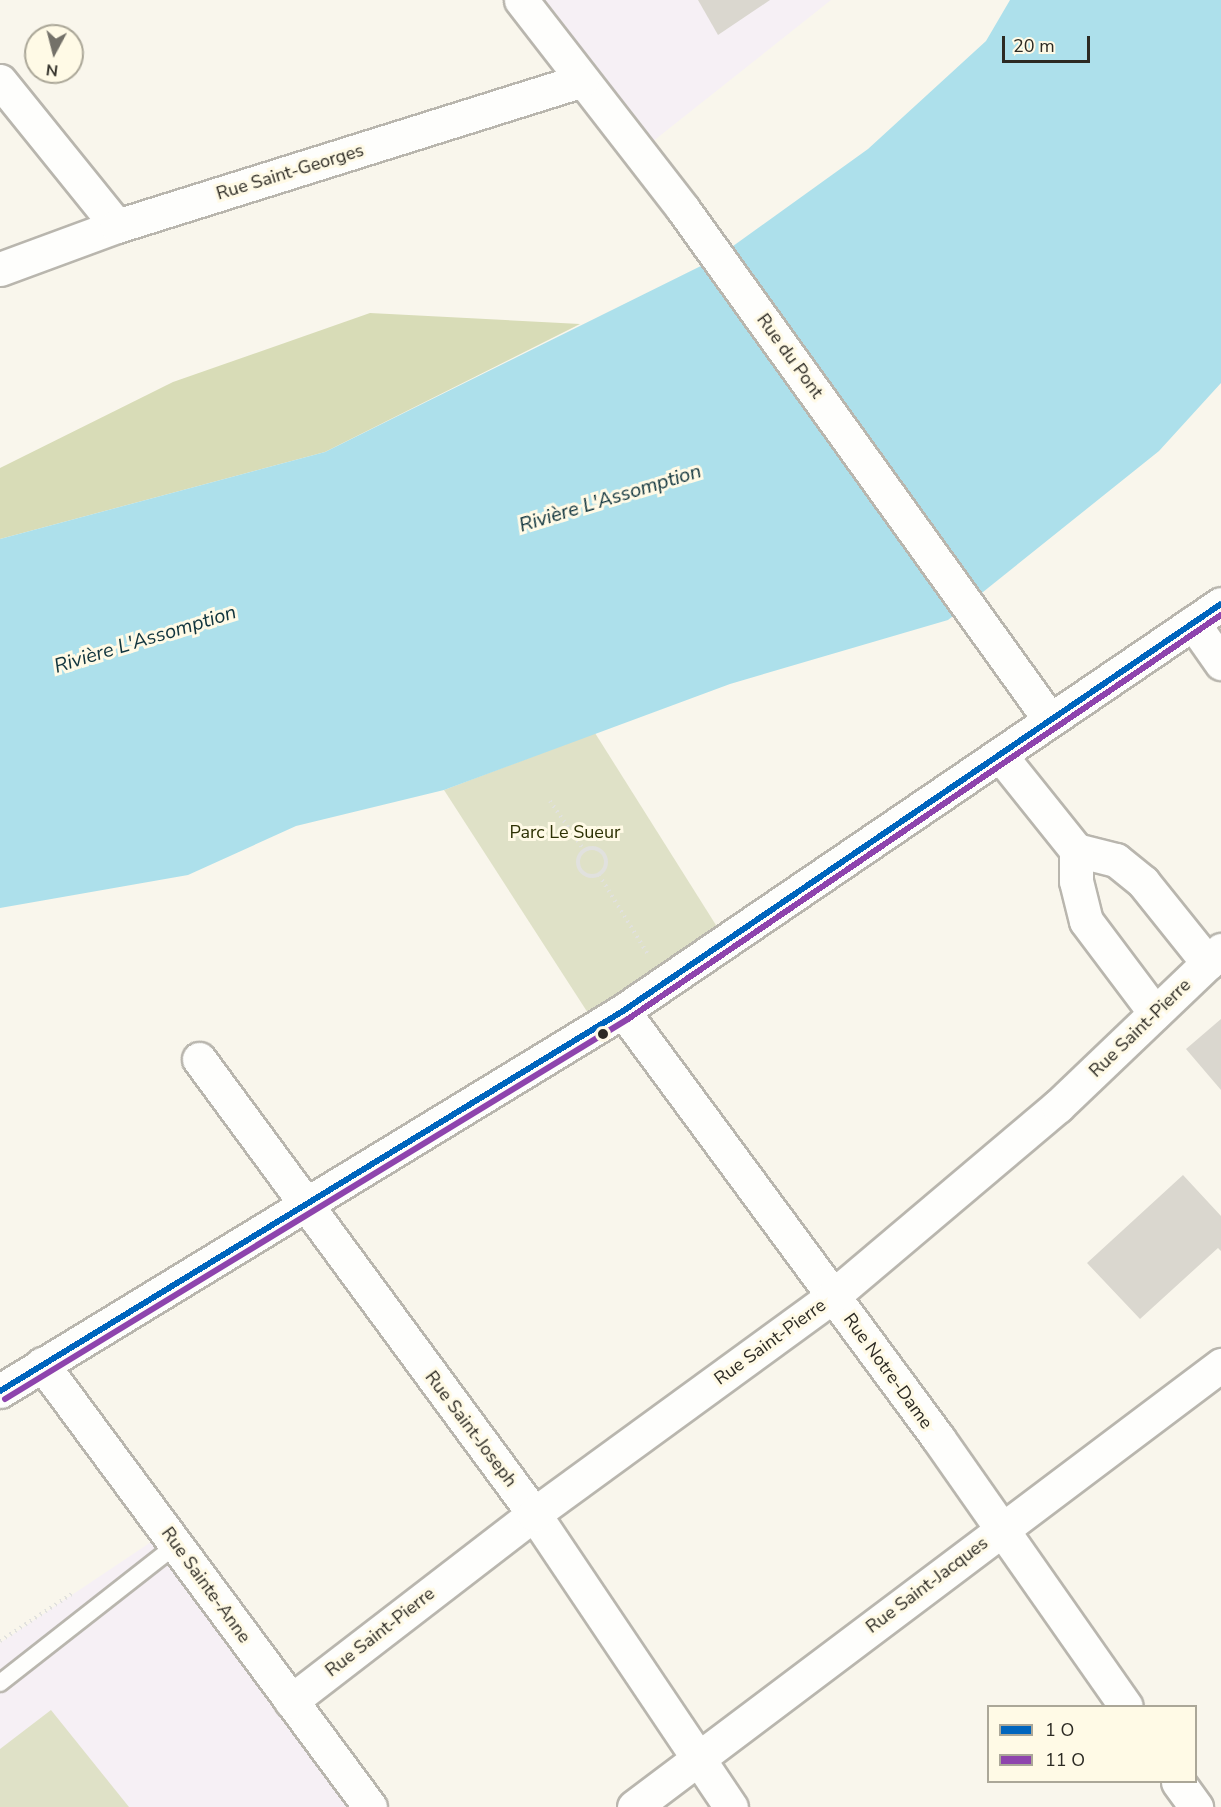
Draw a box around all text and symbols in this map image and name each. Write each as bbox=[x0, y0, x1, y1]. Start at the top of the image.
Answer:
north arrow bbox=[24, 24, 84, 84]
scale bar bbox=[1005, 24, 1094, 62]
text: 20 m bbox=[1013, 34, 1055, 58]
text: N bbox=[45, 58, 59, 82]
street label: Rue Saint-Georges bbox=[214, 139, 366, 205]
street label: Rue du Pont bbox=[752, 310, 828, 402]
water label: Rivière L'Assomption bbox=[516, 459, 704, 537]
water label: Rivière L'Assomption bbox=[51, 600, 239, 678]
park label: Parc Le Sueur bbox=[510, 821, 620, 843]
street label: Rue Saint-Pierre bbox=[1085, 974, 1195, 1082]
unlabelled marker bbox=[597, 1028, 609, 1040]
street label: Rue Saint-Pierre bbox=[710, 1294, 830, 1390]
street label: Rue Notre-Dame bbox=[839, 1309, 937, 1433]
street label: Rue Saint-Joseph bbox=[420, 1367, 522, 1491]
street label: Rue Sainte-Anne bbox=[157, 1523, 255, 1647]
street label: Rue Saint-Jacques bbox=[862, 1532, 992, 1638]
street label: Rue Saint-Pierre bbox=[321, 1583, 439, 1681]
legend bbox=[987, 1705, 1197, 1783]
text: 1 O bbox=[1045, 1718, 1074, 1742]
text: 11 O bbox=[1045, 1748, 1085, 1772]

